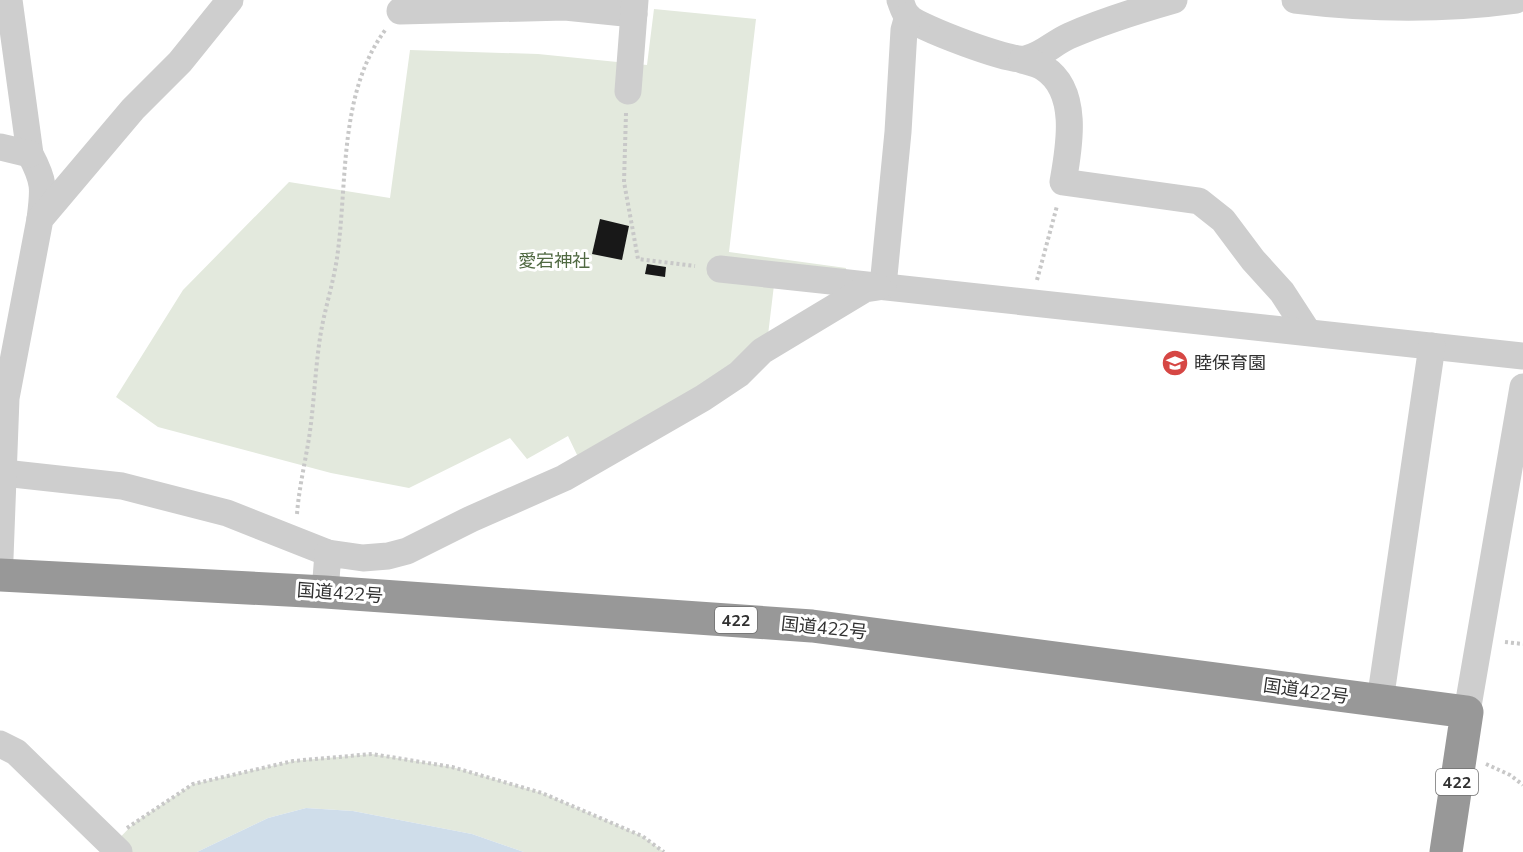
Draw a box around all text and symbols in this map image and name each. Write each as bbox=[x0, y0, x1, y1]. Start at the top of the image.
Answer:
park label: 愛宕神社 bbox=[518, 249, 590, 273]
school or university icon: 睦保育園 bbox=[1160, 348, 1190, 378]
place label: 睦保育園 bbox=[1194, 351, 1266, 375]
street label: 国道422号 bbox=[296, 578, 384, 608]
road number: 422 bbox=[715, 607, 757, 633]
street label: 国道422号 bbox=[780, 612, 868, 644]
street label: 国道422号 bbox=[1262, 673, 1350, 709]
road number: 422 bbox=[1436, 769, 1478, 795]

